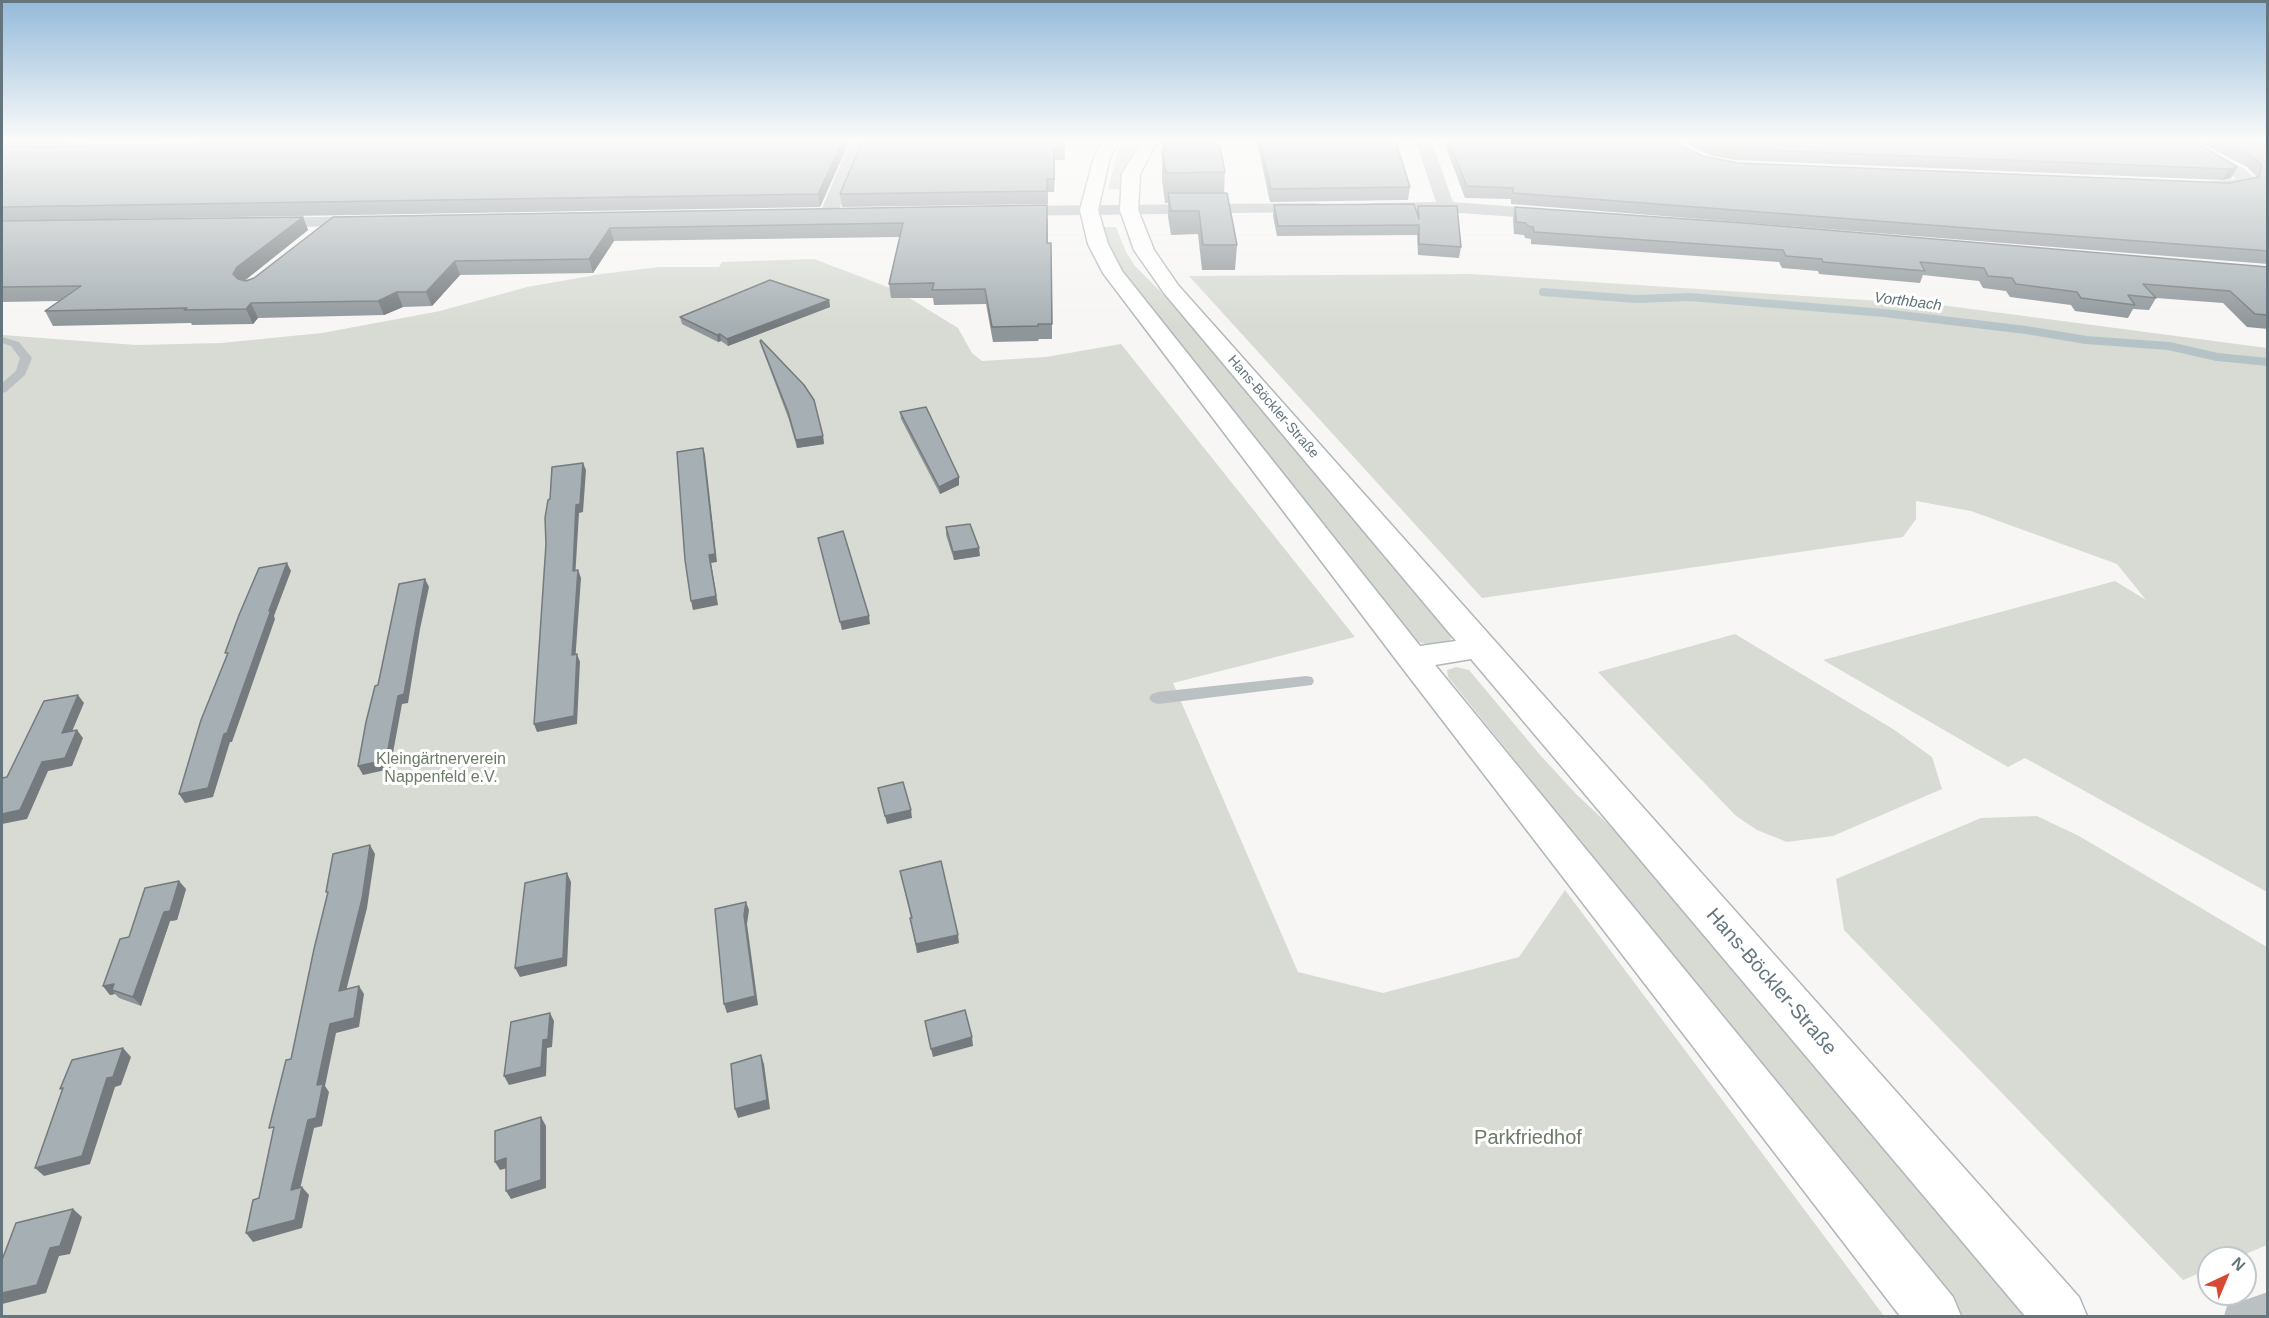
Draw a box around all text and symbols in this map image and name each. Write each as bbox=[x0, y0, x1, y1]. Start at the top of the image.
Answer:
water label: Vorthbach bbox=[1873, 289, 1943, 315]
street label: Hans-Böckler-Straße bbox=[1224, 352, 1322, 462]
park label: Kleingärtnerverein Nappenfeld e.V. bbox=[376, 750, 506, 788]
street label: Hans-Böckler-Straße bbox=[1701, 904, 1841, 1060]
park label: Parkfriedhof bbox=[1474, 1126, 1582, 1150]
north arrow bbox=[2197, 1246, 2257, 1306]
text: N bbox=[2228, 1254, 2249, 1274]

